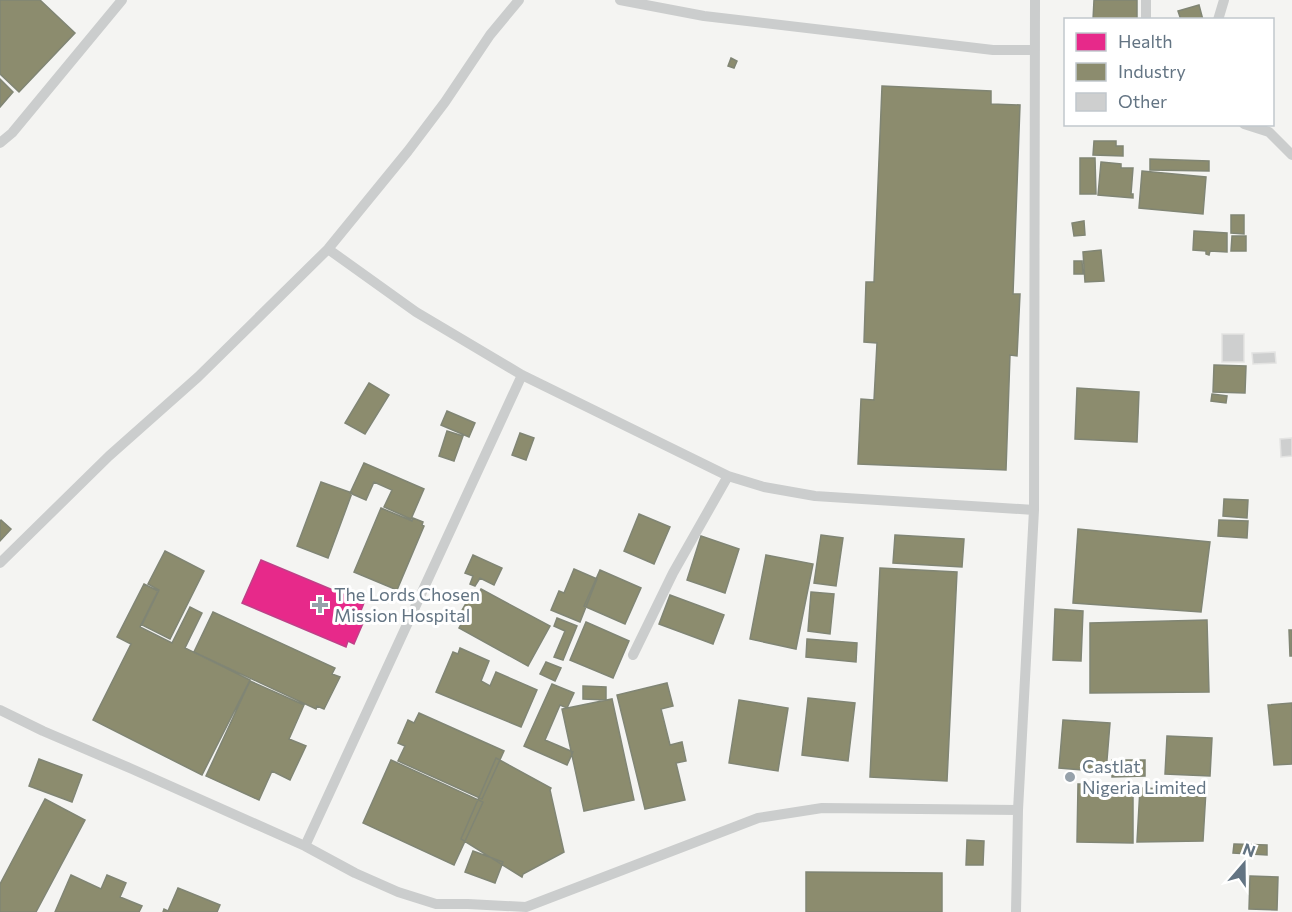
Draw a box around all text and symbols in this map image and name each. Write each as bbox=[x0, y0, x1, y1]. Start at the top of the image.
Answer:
legend bbox=[1064, 18, 1274, 126]
text: Health bbox=[1118, 30, 1173, 52]
text: Industry bbox=[1118, 60, 1186, 82]
text: Other bbox=[1118, 90, 1167, 112]
place label: The Lords Chosen Mission Hospital bbox=[334, 583, 480, 626]
marker: The Lords Chosen Mission Hospital bbox=[311, 596, 329, 614]
place label: Castlat Nigeria Limited bbox=[1082, 755, 1206, 798]
marker: Castlat Nigeria Limited bbox=[1063, 770, 1077, 784]
north arrow bbox=[1214, 834, 1274, 894]
text: N bbox=[1240, 838, 1258, 860]

